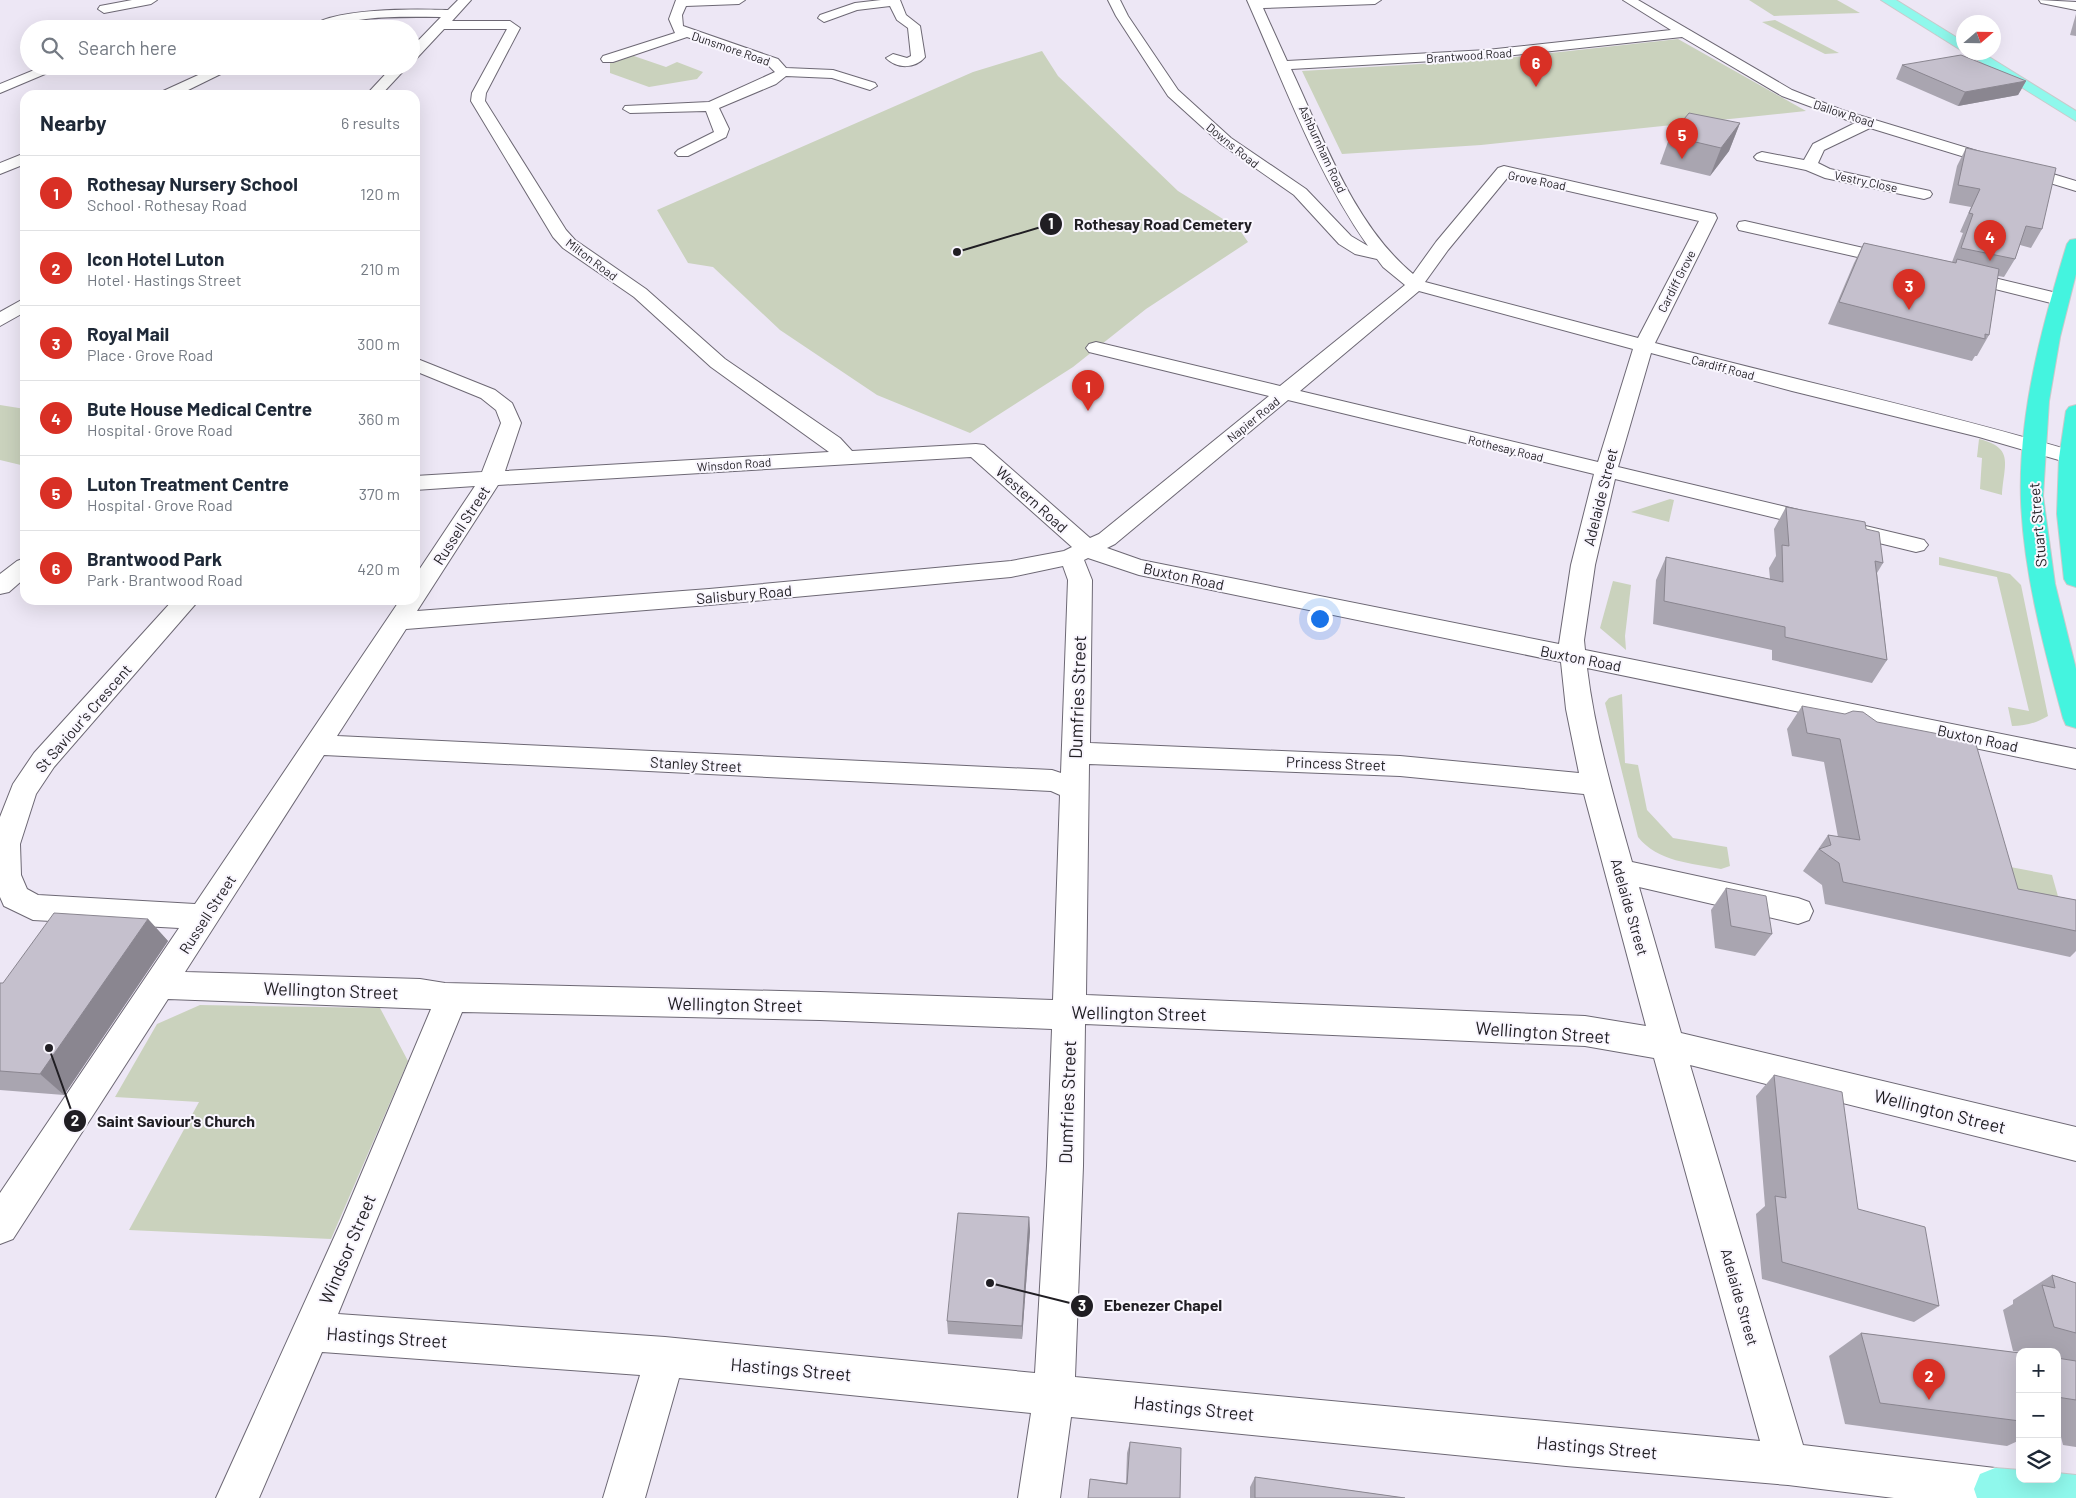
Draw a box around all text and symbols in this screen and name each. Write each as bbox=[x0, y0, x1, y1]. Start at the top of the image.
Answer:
north arrow bbox=[1956, 15, 2001, 60]
search box bbox=[20, 20, 420, 75]
street label: Dunsmore Road bbox=[690, 28, 772, 68]
icon: search bbox=[38, 34, 66, 62]
text: Search here bbox=[78, 36, 177, 59]
street label: Brantwood Road bbox=[1426, 45, 1512, 65]
pin: 6 bbox=[1520, 46, 1552, 87]
street label: Dallow Road bbox=[1812, 97, 1876, 129]
street label: Ashburnham Road bbox=[1297, 103, 1349, 195]
text: Nearby bbox=[40, 110, 106, 135]
text: 6 results bbox=[341, 113, 400, 132]
pin: 5 bbox=[1666, 118, 1698, 159]
street label: Downs Road bbox=[1204, 120, 1262, 170]
street label: Vestry Close bbox=[1833, 167, 1899, 195]
street label: Grove Road bbox=[1507, 168, 1567, 192]
text: Rothesay Nursery School bbox=[87, 172, 298, 195]
text: 1 bbox=[53, 184, 59, 203]
text: 120 m bbox=[360, 184, 400, 203]
text: School · Rothesay Road bbox=[87, 195, 247, 214]
callout: Rothesay Road Cemetery bbox=[1039, 209, 1262, 240]
text: 1 bbox=[1048, 214, 1054, 232]
text: Rothesay Road Cemetery bbox=[1074, 214, 1252, 233]
pin: 4 bbox=[1974, 220, 2006, 261]
street label: Milton Road bbox=[564, 235, 620, 283]
text: Icon Hotel Luton bbox=[87, 247, 224, 270]
street label: Cardiff Grove bbox=[1654, 248, 1698, 314]
text: 2 bbox=[52, 259, 60, 278]
text: 210 m bbox=[361, 259, 400, 278]
pin: 3 bbox=[1893, 269, 1925, 310]
text: Hotel · Hastings Street bbox=[87, 270, 242, 289]
text: Royal Mail bbox=[87, 322, 169, 345]
text: 3 bbox=[52, 334, 60, 353]
text: 300 m bbox=[357, 334, 400, 353]
text: Place · Grove Road bbox=[87, 345, 213, 364]
street label: Cardiff Road bbox=[1690, 352, 1756, 382]
pin: 1 bbox=[1072, 370, 1104, 411]
street label: Napier Road bbox=[1224, 394, 1282, 444]
text: Bute House Medical Centre bbox=[87, 397, 312, 420]
text: 4 bbox=[51, 409, 61, 428]
text: 360 m bbox=[358, 409, 400, 428]
text: Hospital · Grove Road bbox=[87, 420, 233, 439]
street label: Rothesay Road bbox=[1467, 432, 1545, 464]
street label: Adelaide Street bbox=[1579, 446, 1621, 548]
street label: Winsdon Road bbox=[696, 454, 772, 474]
street label: Western Road bbox=[992, 462, 1072, 536]
text: Luton Treatment Centre bbox=[87, 472, 289, 495]
street label: Russell Street bbox=[429, 482, 493, 568]
street label: Stuart Street bbox=[2024, 482, 2050, 568]
text: 5 bbox=[52, 484, 60, 503]
text: 370 m bbox=[359, 484, 400, 503]
text: Hospital · Grove Road bbox=[87, 495, 233, 514]
text: Brantwood Park bbox=[87, 547, 222, 570]
text: 6 bbox=[52, 559, 60, 578]
text: 420 m bbox=[357, 559, 400, 578]
street label: Buxton Road bbox=[1142, 559, 1226, 593]
text: Park · Brantwood Road bbox=[87, 570, 243, 589]
street label: Salisbury Road bbox=[695, 581, 793, 607]
your location bbox=[1307, 606, 1333, 632]
street label: Dumfries Street bbox=[1064, 635, 1090, 759]
street label: Buxton Road bbox=[1539, 641, 1623, 675]
street label: St Saviour's Crescent bbox=[31, 660, 135, 776]
street label: Buxton Road bbox=[1936, 721, 2020, 755]
street label: Princess Street bbox=[1286, 752, 1386, 774]
street label: Stanley Street bbox=[650, 753, 742, 775]
street label: Adelaide Street bbox=[1608, 856, 1652, 958]
street label: Russell Street bbox=[175, 871, 239, 957]
street label: Wellington Street bbox=[263, 977, 399, 1003]
street label: Wellington Street bbox=[667, 992, 803, 1016]
street label: Wellington Street bbox=[1071, 1001, 1207, 1025]
street label: Wellington Street bbox=[1475, 1016, 1611, 1048]
street label: Dumfries Street bbox=[1054, 1040, 1080, 1164]
street label: Wellington Street bbox=[1872, 1084, 2008, 1138]
callout: Saint Saviour's Church bbox=[62, 1106, 265, 1137]
text: 2 bbox=[71, 1111, 79, 1129]
text: Saint Saviour's Church bbox=[97, 1111, 255, 1130]
street label: Windsor Street bbox=[314, 1191, 380, 1307]
street label: Adelaide Street bbox=[1718, 1246, 1762, 1348]
callout: Ebenezer Chapel bbox=[1069, 1290, 1233, 1321]
text: Ebenezer Chapel bbox=[1104, 1295, 1222, 1314]
text: 3 bbox=[1078, 1296, 1086, 1314]
street label: Hastings Street bbox=[326, 1322, 448, 1352]
map controls bbox=[2016, 1348, 2061, 1483]
button: + bbox=[2016, 1348, 2061, 1393]
street label: Hastings Street bbox=[730, 1353, 852, 1385]
pin: 2 bbox=[1913, 1359, 1945, 1400]
street label: Hastings Street bbox=[1133, 1391, 1255, 1425]
button: − bbox=[2016, 1393, 2061, 1438]
street label: Hastings Street bbox=[1536, 1431, 1658, 1463]
button: layers bbox=[2016, 1438, 2061, 1483]

